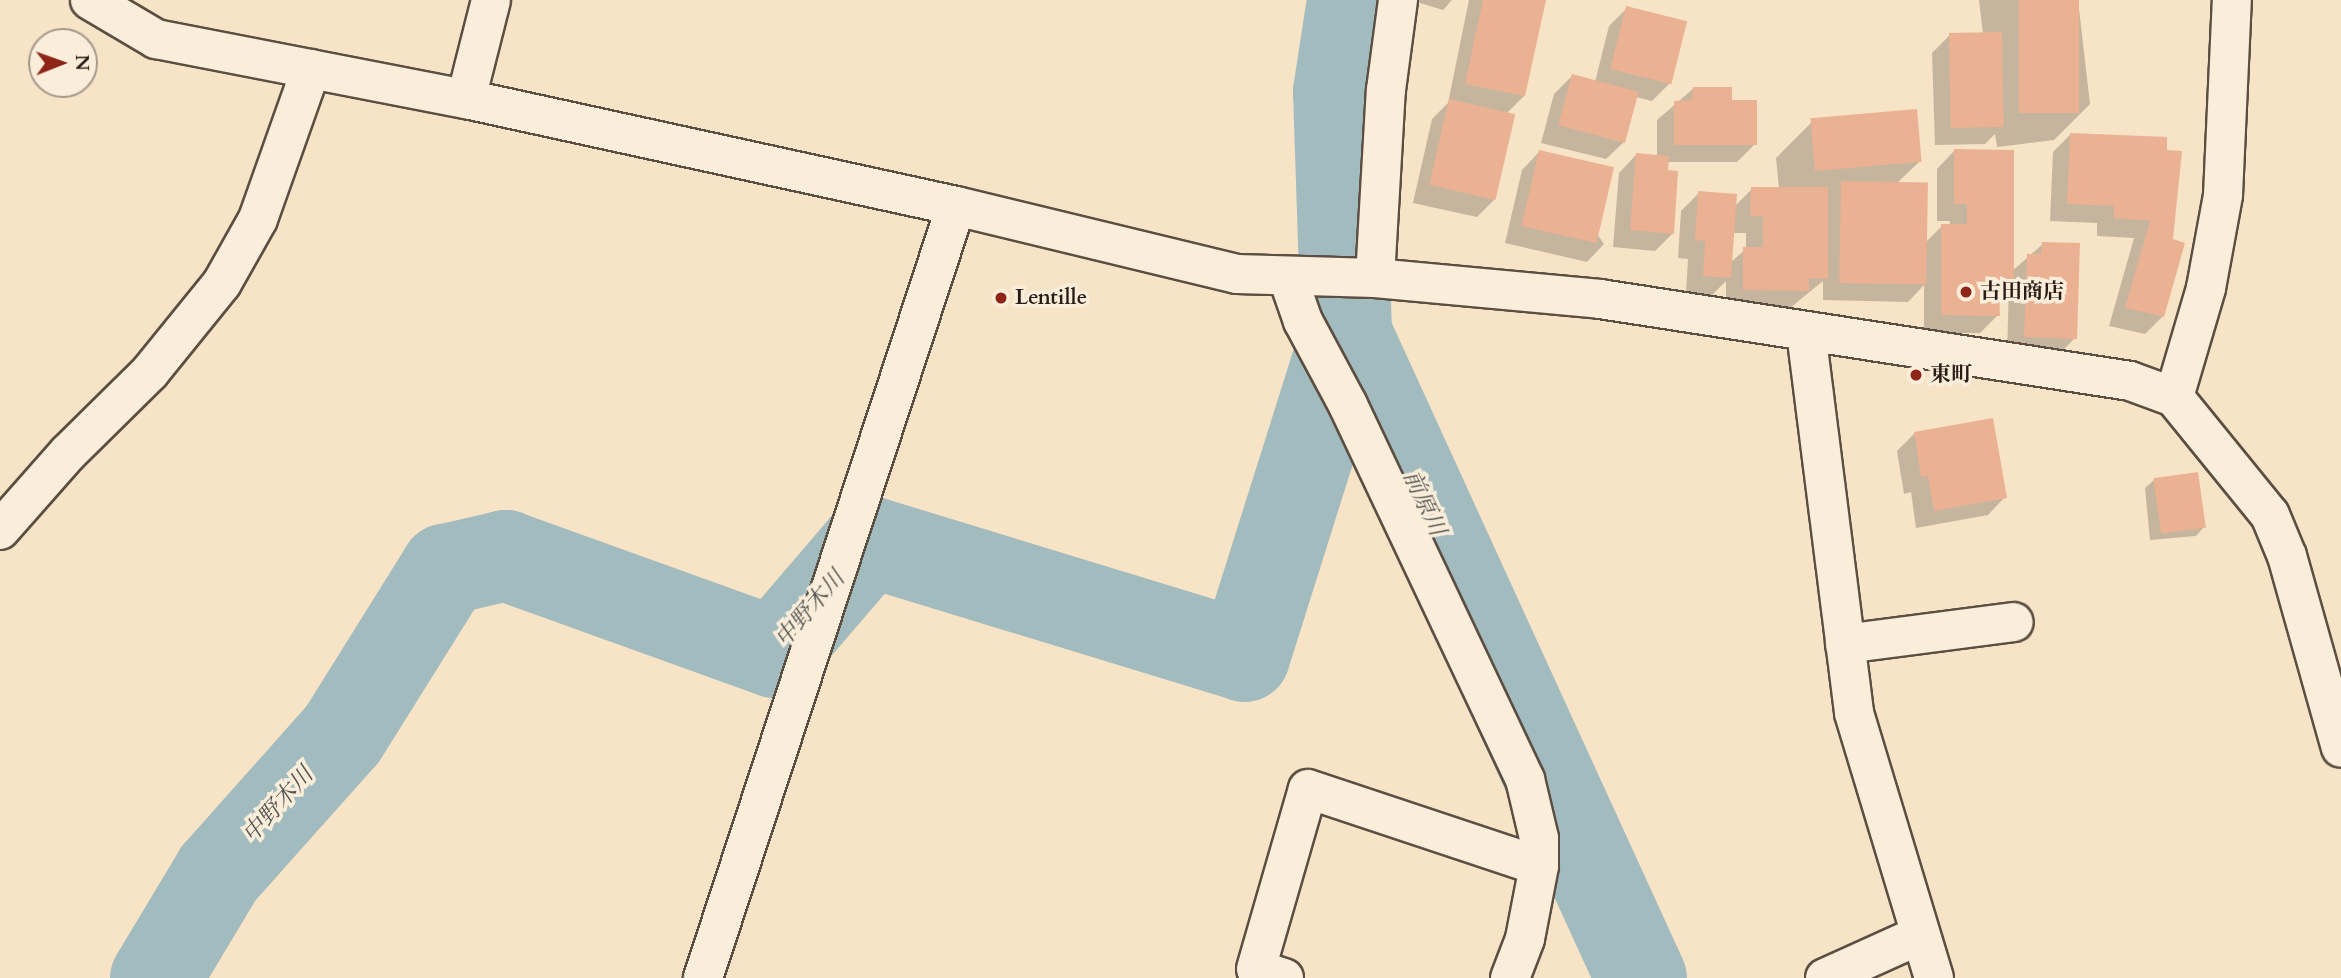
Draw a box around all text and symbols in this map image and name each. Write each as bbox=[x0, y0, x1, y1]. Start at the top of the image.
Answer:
north arrow bbox=[28, 28, 98, 98]
text: N bbox=[69, 54, 95, 71]
place label: 古田商店 bbox=[1980, 279, 2064, 305]
marker: 古田商店 bbox=[1958, 284, 1974, 300]
place label: Lentille bbox=[1015, 285, 1087, 311]
marker: Lentille bbox=[993, 290, 1009, 306]
place label: 東町 bbox=[1930, 362, 1972, 388]
marker: 東町 bbox=[1908, 367, 1924, 383]
water label: 前原川 bbox=[1397, 466, 1451, 540]
water label: 中野木川 bbox=[769, 565, 851, 653]
water label: 中野木川 bbox=[237, 762, 319, 848]

